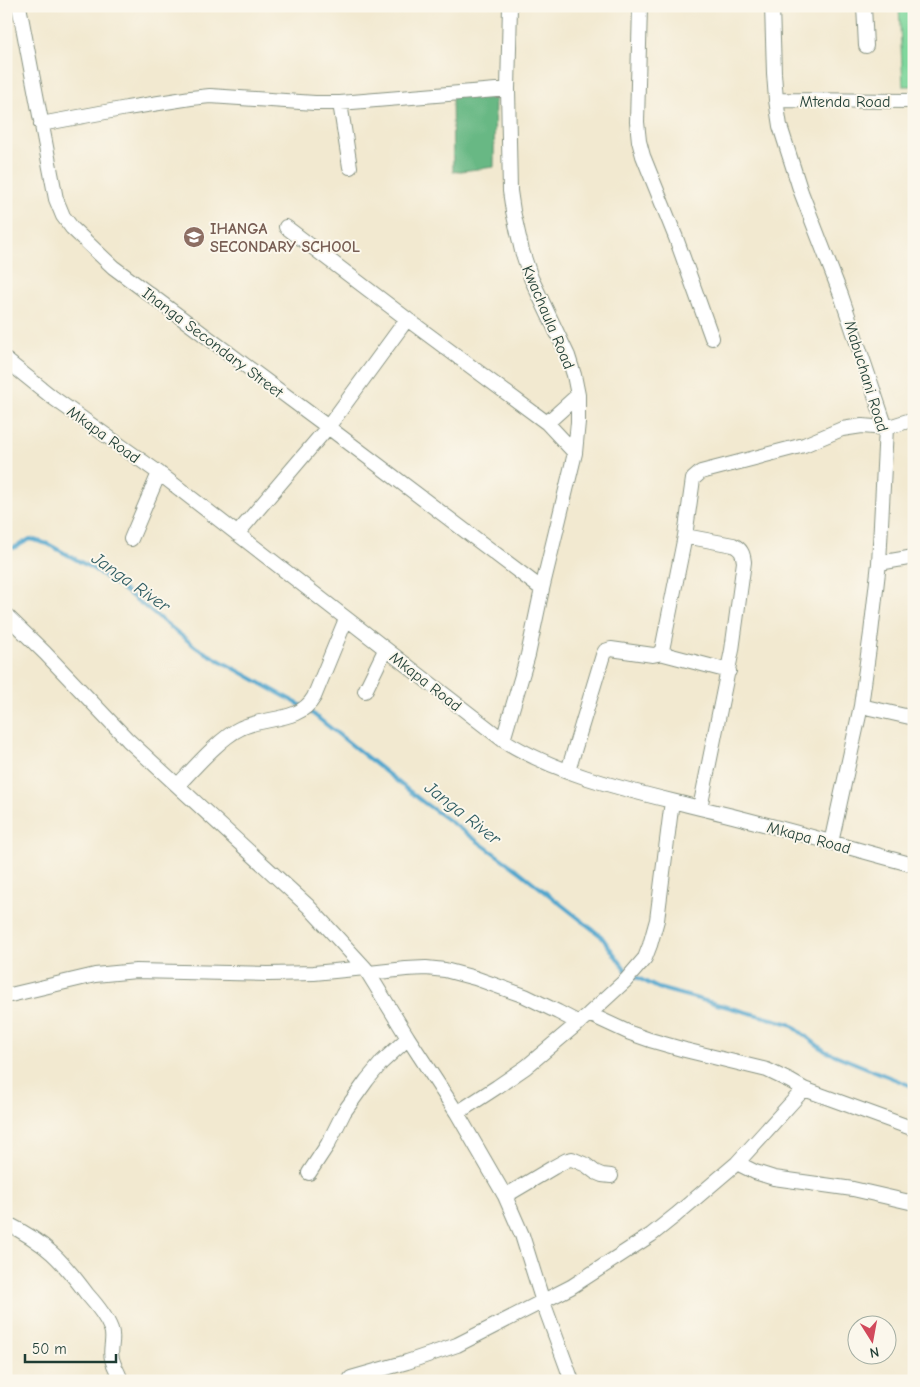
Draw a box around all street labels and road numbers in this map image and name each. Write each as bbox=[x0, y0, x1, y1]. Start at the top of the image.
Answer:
street label: Mtenda Road bbox=[799, 93, 891, 111]
street label: Kwachaula Road bbox=[518, 263, 578, 372]
street label: Ihanga Secondary Street bbox=[138, 284, 287, 402]
street label: Mabuchani Road bbox=[841, 319, 892, 434]
street label: Mkapa Road bbox=[63, 402, 143, 467]
street label: Mkapa Road bbox=[386, 648, 465, 715]
street label: Mkapa Road bbox=[765, 818, 852, 858]

